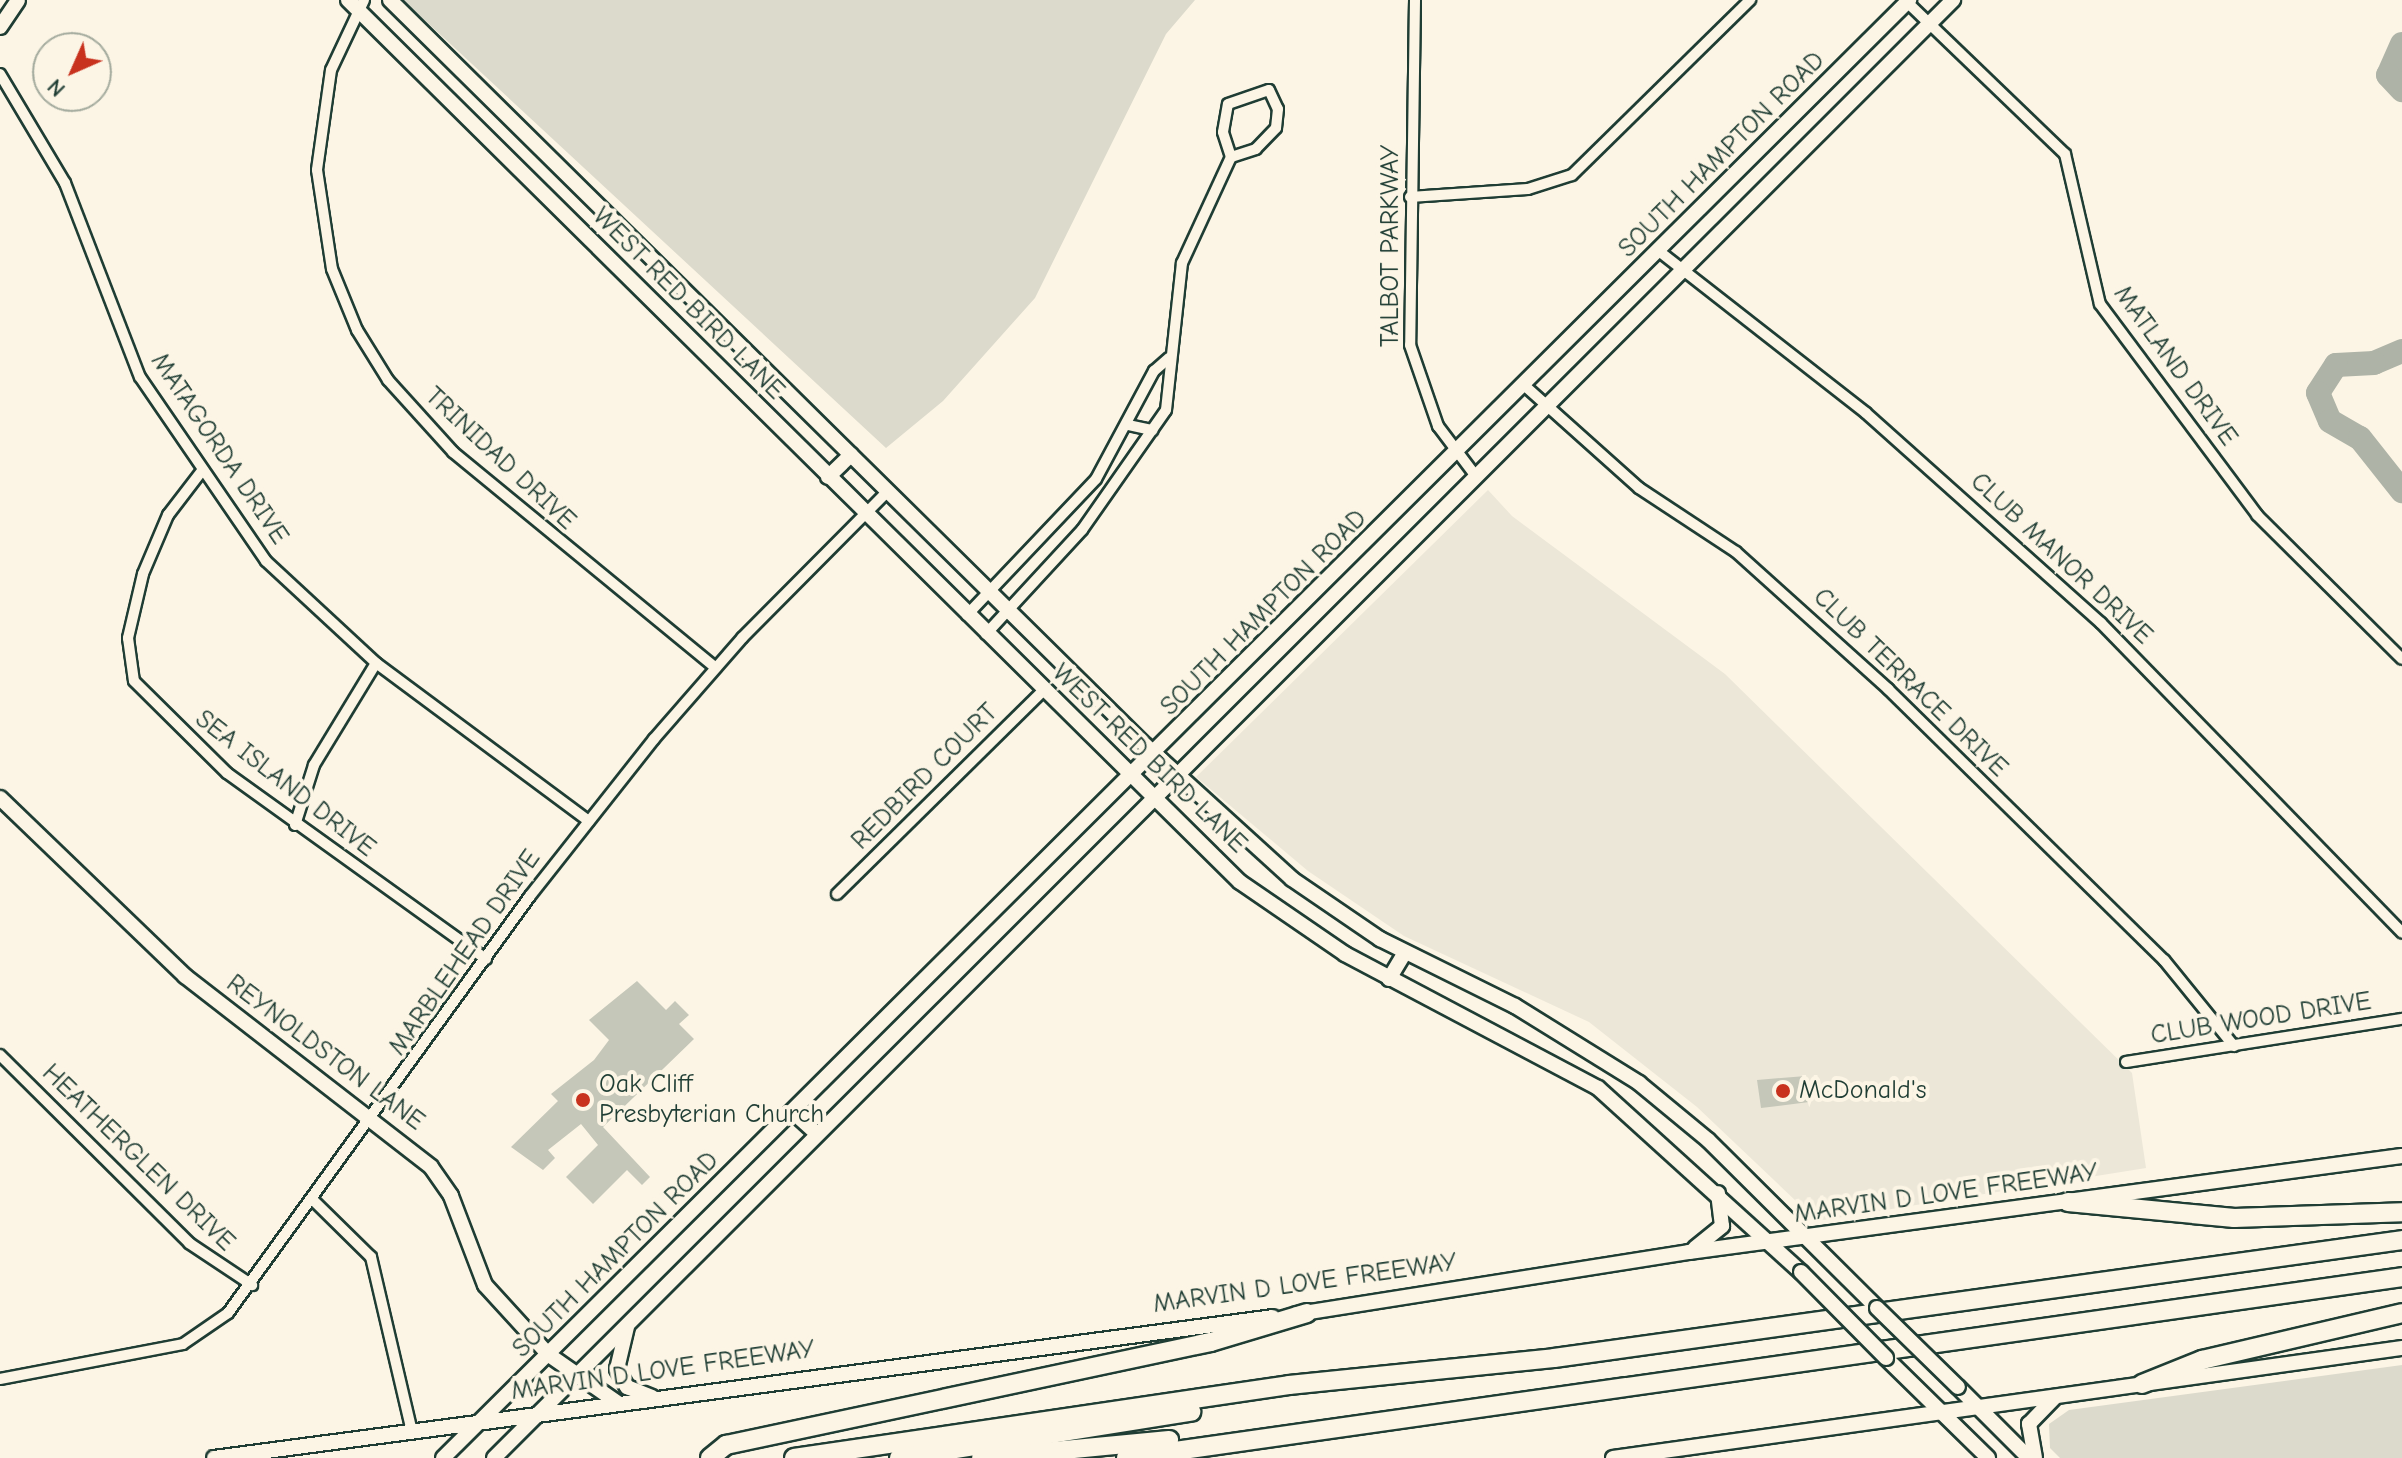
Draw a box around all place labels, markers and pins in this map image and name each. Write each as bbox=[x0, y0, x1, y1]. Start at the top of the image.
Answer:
place label: Oak Cliff Presbyterian Church bbox=[599, 1069, 824, 1130]
place label: McDonald's bbox=[1799, 1075, 1927, 1107]
marker: McDonald's bbox=[1774, 1082, 1792, 1100]
marker: Oak Cliff Presbyterian Church bbox=[574, 1091, 592, 1109]

